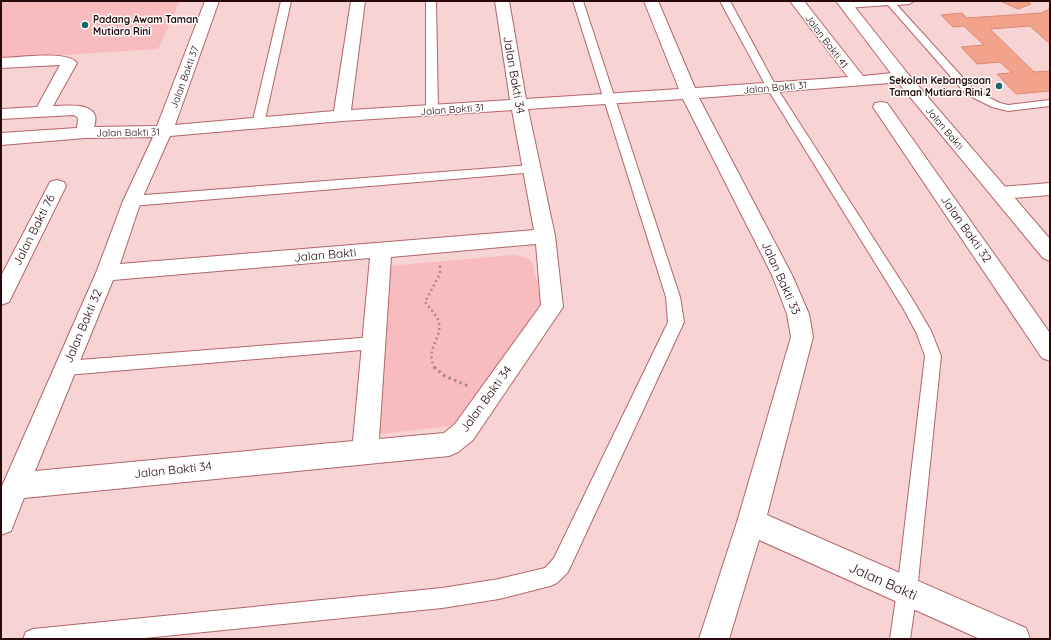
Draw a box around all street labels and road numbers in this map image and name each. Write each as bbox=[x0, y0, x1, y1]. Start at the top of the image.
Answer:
street label: Jalan Bakti 41 bbox=[802, 12, 851, 71]
street label: Jalan Bakti 34 bbox=[500, 35, 529, 115]
street label: Jalan Bakti 37 bbox=[167, 44, 202, 110]
street label: Jalan Bakti 31 bbox=[743, 78, 807, 97]
street label: Jalan Bakti 31 bbox=[420, 101, 484, 118]
street label: Jalan Bakti bbox=[923, 104, 966, 152]
street label: Jalan Bakti 31 bbox=[96, 125, 160, 140]
street label: Jalan Bakti 76 bbox=[9, 191, 58, 268]
street label: Jalan Bakti 32 bbox=[938, 192, 995, 266]
street label: Jalan Bakti 33 bbox=[759, 239, 804, 317]
street label: Jalan Bakti bbox=[293, 244, 357, 265]
street label: Jalan Bakti 32 bbox=[60, 286, 105, 365]
street label: Jalan Bakti 34 bbox=[456, 363, 515, 435]
street label: Jalan Bakti 34 bbox=[133, 458, 213, 481]
street label: Jalan Bakti bbox=[846, 558, 920, 604]

